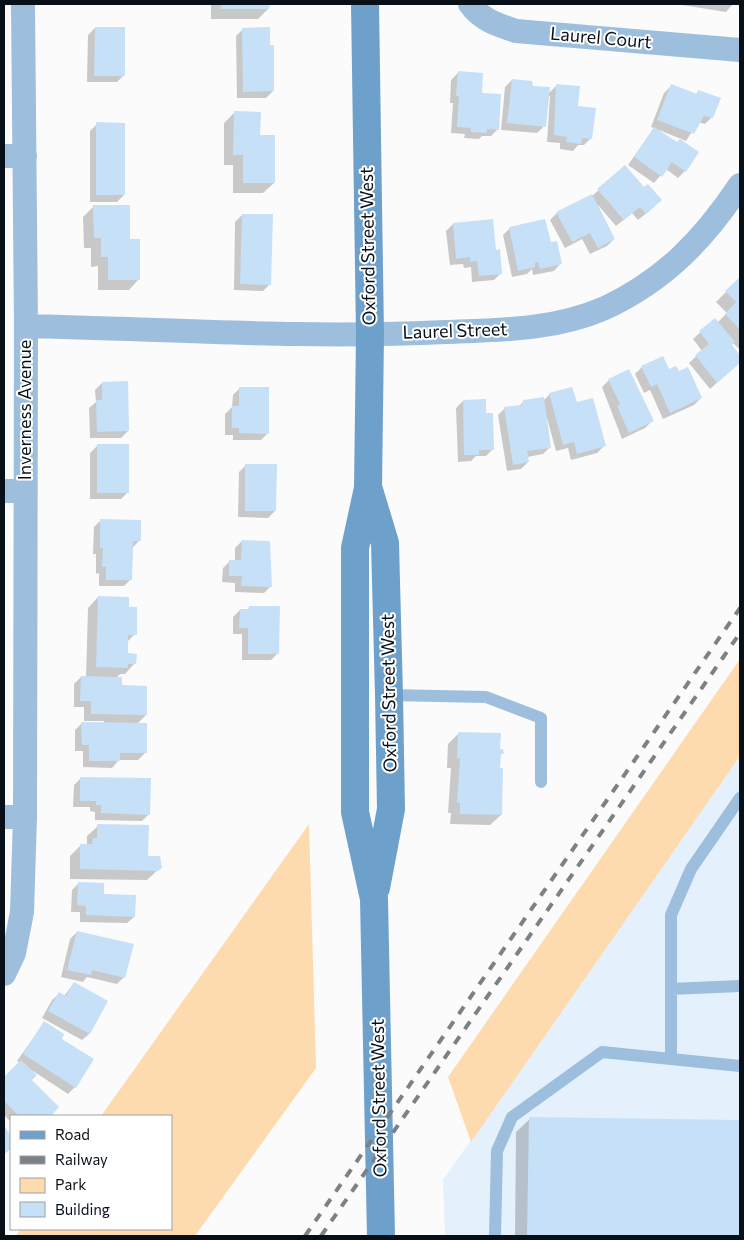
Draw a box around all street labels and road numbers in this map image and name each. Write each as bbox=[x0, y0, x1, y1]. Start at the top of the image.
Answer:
street label: Laurel Court bbox=[549, 22, 653, 52]
street label: Oxford Street West bbox=[355, 166, 379, 326]
street label: Laurel Street bbox=[402, 317, 508, 343]
street label: Inverness Avenue bbox=[13, 340, 35, 480]
street label: Oxford Street West bbox=[376, 613, 400, 773]
street label: Oxford Street West bbox=[366, 1018, 390, 1178]

